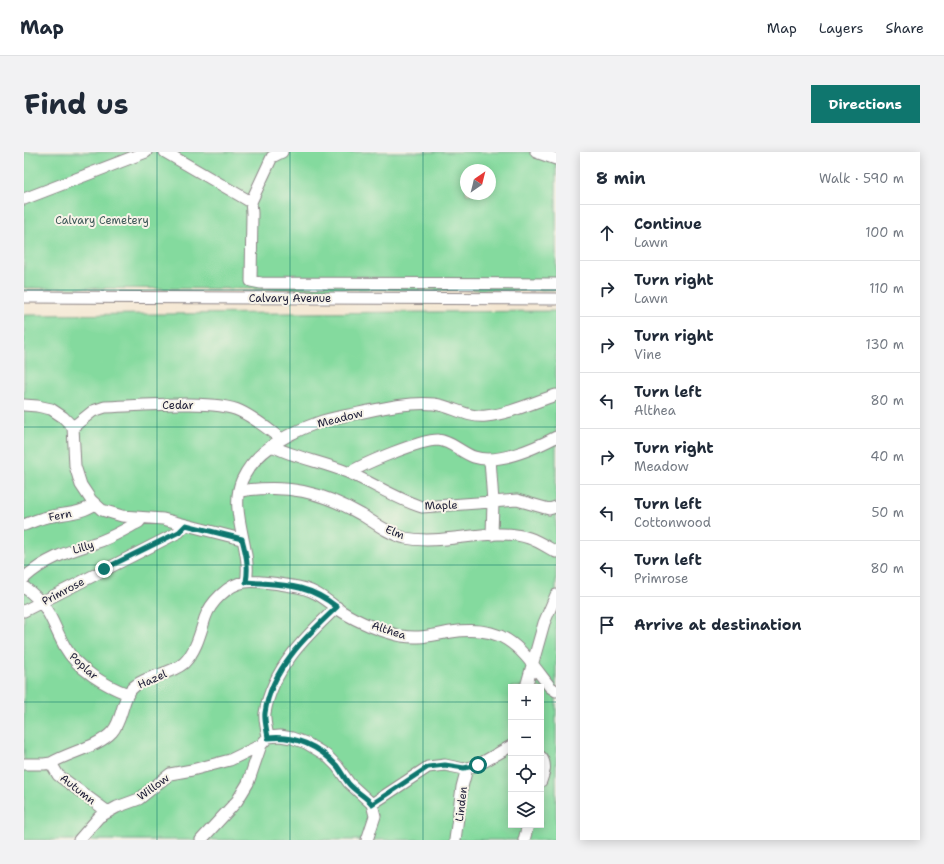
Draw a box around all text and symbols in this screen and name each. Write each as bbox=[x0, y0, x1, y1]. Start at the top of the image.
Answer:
text: Map bbox=[20, 15, 64, 40]
text: Map bbox=[767, 19, 797, 37]
text: Layers bbox=[819, 19, 863, 37]
text: Share bbox=[885, 19, 924, 37]
text: Find us bbox=[24, 85, 129, 123]
button: Directions bbox=[811, 85, 920, 123]
north arrow bbox=[460, 164, 496, 200]
text: 8 min bbox=[596, 167, 646, 189]
text: Walk · 590 m bbox=[819, 170, 904, 187]
park label: Calvary Cemetery bbox=[55, 213, 149, 228]
text: Continue bbox=[634, 214, 702, 234]
icon: ahead bbox=[596, 222, 618, 244]
text: 100 m bbox=[865, 224, 904, 241]
text: Lawn bbox=[634, 234, 668, 251]
text: Turn right bbox=[634, 270, 714, 290]
icon: right bbox=[596, 278, 618, 300]
text: 110 m bbox=[869, 280, 904, 297]
text: Lawn bbox=[634, 290, 668, 307]
street label: Calvary Avenue bbox=[249, 291, 331, 306]
text: Turn right bbox=[634, 326, 714, 346]
icon: right bbox=[596, 334, 618, 356]
text: 130 m bbox=[866, 336, 904, 353]
text: Vine bbox=[634, 346, 662, 363]
text: Turn left bbox=[634, 382, 702, 402]
icon: left bbox=[596, 390, 618, 412]
text: 80 m bbox=[870, 392, 904, 409]
street label: Cedar bbox=[162, 398, 194, 413]
text: Althea bbox=[634, 402, 676, 419]
street label: Meadow bbox=[316, 406, 365, 431]
text: Turn right bbox=[634, 438, 714, 458]
icon: right bbox=[596, 446, 618, 468]
text: 40 m bbox=[870, 448, 904, 465]
text: Meadow bbox=[634, 458, 689, 475]
text: Turn left bbox=[634, 494, 702, 514]
street label: Maple bbox=[424, 497, 458, 514]
icon: left bbox=[596, 502, 618, 524]
text: 50 m bbox=[871, 504, 904, 521]
street label: Fern bbox=[47, 506, 73, 525]
text: Cottonwood bbox=[634, 514, 711, 531]
street label: Elm bbox=[383, 522, 407, 543]
street label: Lilly bbox=[71, 537, 96, 558]
text: Turn left bbox=[634, 550, 702, 570]
icon: left bbox=[596, 558, 618, 580]
route end bbox=[95, 560, 113, 578]
text: 80 m bbox=[870, 560, 904, 577]
text: Primrose bbox=[634, 570, 688, 587]
street label: Primrose bbox=[39, 574, 87, 609]
icon: arrive bbox=[596, 614, 618, 636]
text: Arrive at destination bbox=[634, 615, 802, 635]
street label: Althea bbox=[370, 618, 408, 643]
street label: Poplar bbox=[66, 649, 101, 683]
street label: Hazel bbox=[135, 666, 170, 693]
map controls bbox=[508, 684, 544, 828]
button: + bbox=[508, 684, 544, 720]
button: − bbox=[508, 720, 544, 756]
route start bbox=[469, 756, 487, 774]
button: locate bbox=[508, 756, 544, 792]
street label: Willow bbox=[134, 770, 173, 804]
street label: Autumn bbox=[57, 771, 99, 808]
street label: Linden bbox=[452, 785, 471, 822]
button: layers bbox=[508, 792, 544, 828]

